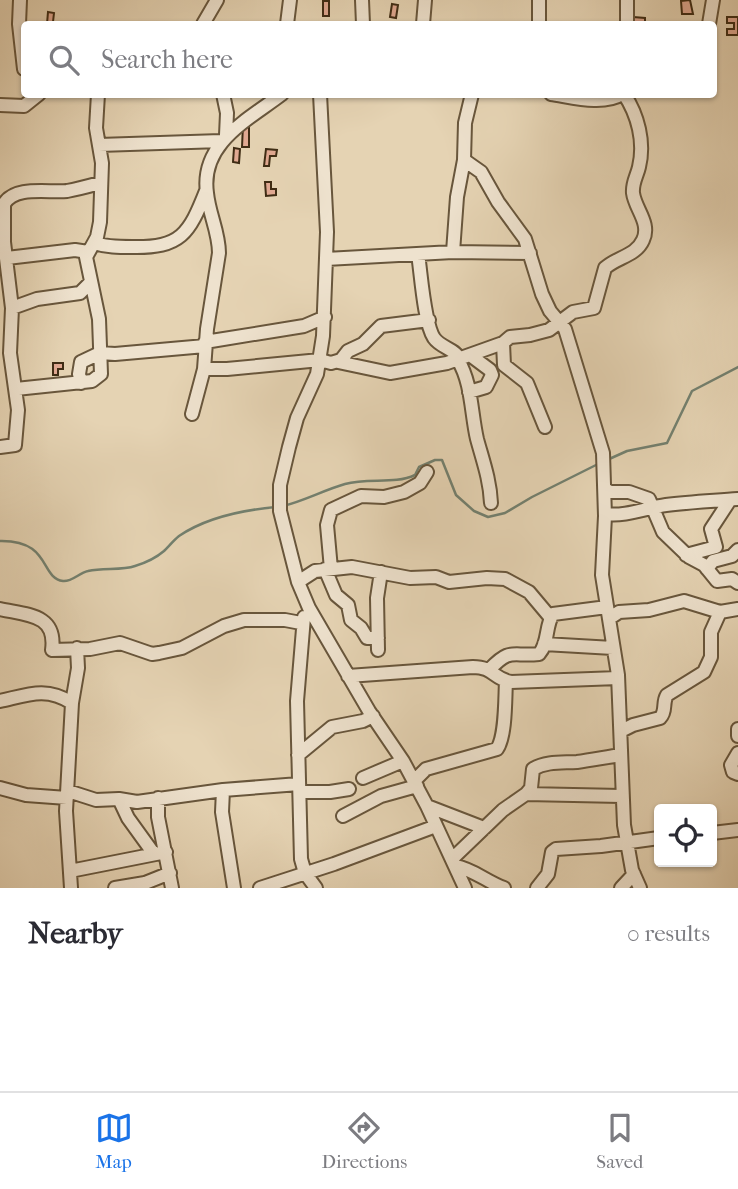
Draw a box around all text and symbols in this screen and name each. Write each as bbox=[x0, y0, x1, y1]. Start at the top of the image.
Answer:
search box bbox=[21, 21, 717, 98]
icon: search bbox=[45, 41, 83, 79]
text: Search here bbox=[101, 44, 233, 75]
map controls bbox=[654, 804, 717, 867]
button: locate bbox=[654, 804, 717, 867]
text: Nearby bbox=[28, 916, 123, 951]
text: 0 results bbox=[627, 920, 710, 947]
tab: Map bbox=[95, 1109, 133, 1173]
tab: Directions bbox=[322, 1109, 407, 1173]
tab: Saved bbox=[596, 1109, 643, 1173]

